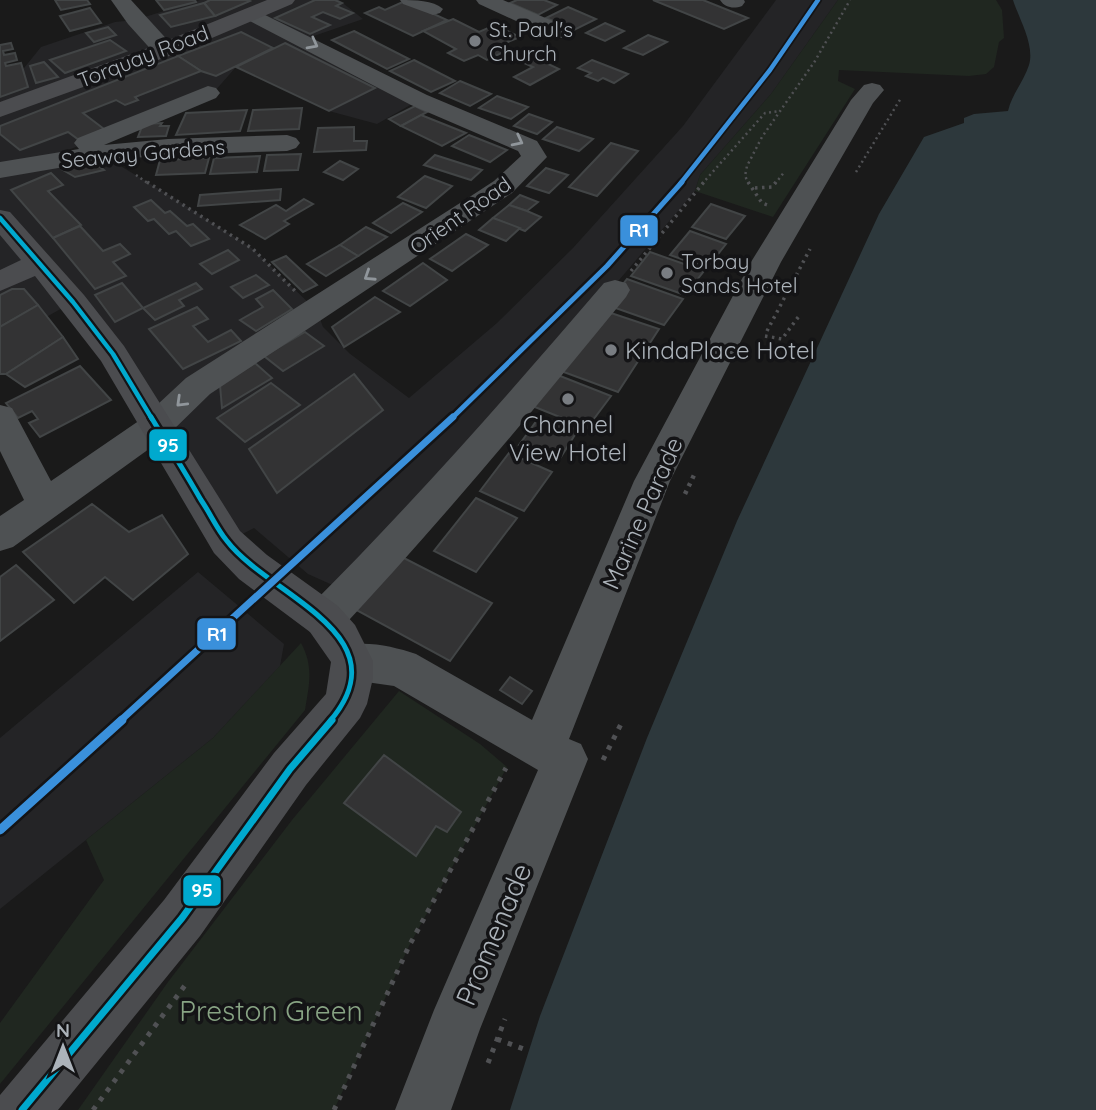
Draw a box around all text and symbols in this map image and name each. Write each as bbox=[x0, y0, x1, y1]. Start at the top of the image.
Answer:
place label: St. Paul's Church bbox=[489, 16, 573, 66]
street label: Torquay Road bbox=[74, 19, 212, 93]
marker: St. Paul's Church bbox=[467, 33, 483, 49]
one-way arrow bbox=[305, 35, 318, 49]
street label: Seaway Gardens bbox=[60, 133, 226, 173]
one-way arrow bbox=[511, 133, 523, 147]
street label: Orient Road bbox=[404, 171, 516, 259]
line badge: R1 bbox=[619, 214, 659, 247]
text: R1 bbox=[629, 218, 649, 242]
place label: Torbay Sands Hotel bbox=[681, 248, 798, 298]
marker: Torbay Sands Hotel bbox=[659, 265, 675, 281]
one-way arrow bbox=[364, 268, 377, 281]
place label: KindaPlace Hotel bbox=[625, 335, 815, 365]
marker: KindaPlace Hotel bbox=[603, 342, 619, 358]
marker: Channel View Hotel bbox=[560, 391, 576, 407]
one-way arrow bbox=[176, 394, 189, 407]
place label: Channel View Hotel bbox=[509, 409, 627, 467]
line badge: 95 bbox=[148, 428, 188, 462]
street label: Marine Parade bbox=[595, 432, 689, 594]
text: 95 bbox=[157, 433, 179, 457]
line badge: R1 bbox=[196, 617, 237, 651]
text: R1 bbox=[207, 622, 227, 646]
street label: Promenade bbox=[447, 858, 539, 1010]
line badge: 95 bbox=[182, 874, 222, 907]
text: 95 bbox=[191, 878, 213, 902]
park label: Preston Green bbox=[179, 993, 363, 1028]
north arrow bbox=[28, 1012, 98, 1082]
text: N bbox=[56, 1018, 70, 1042]

